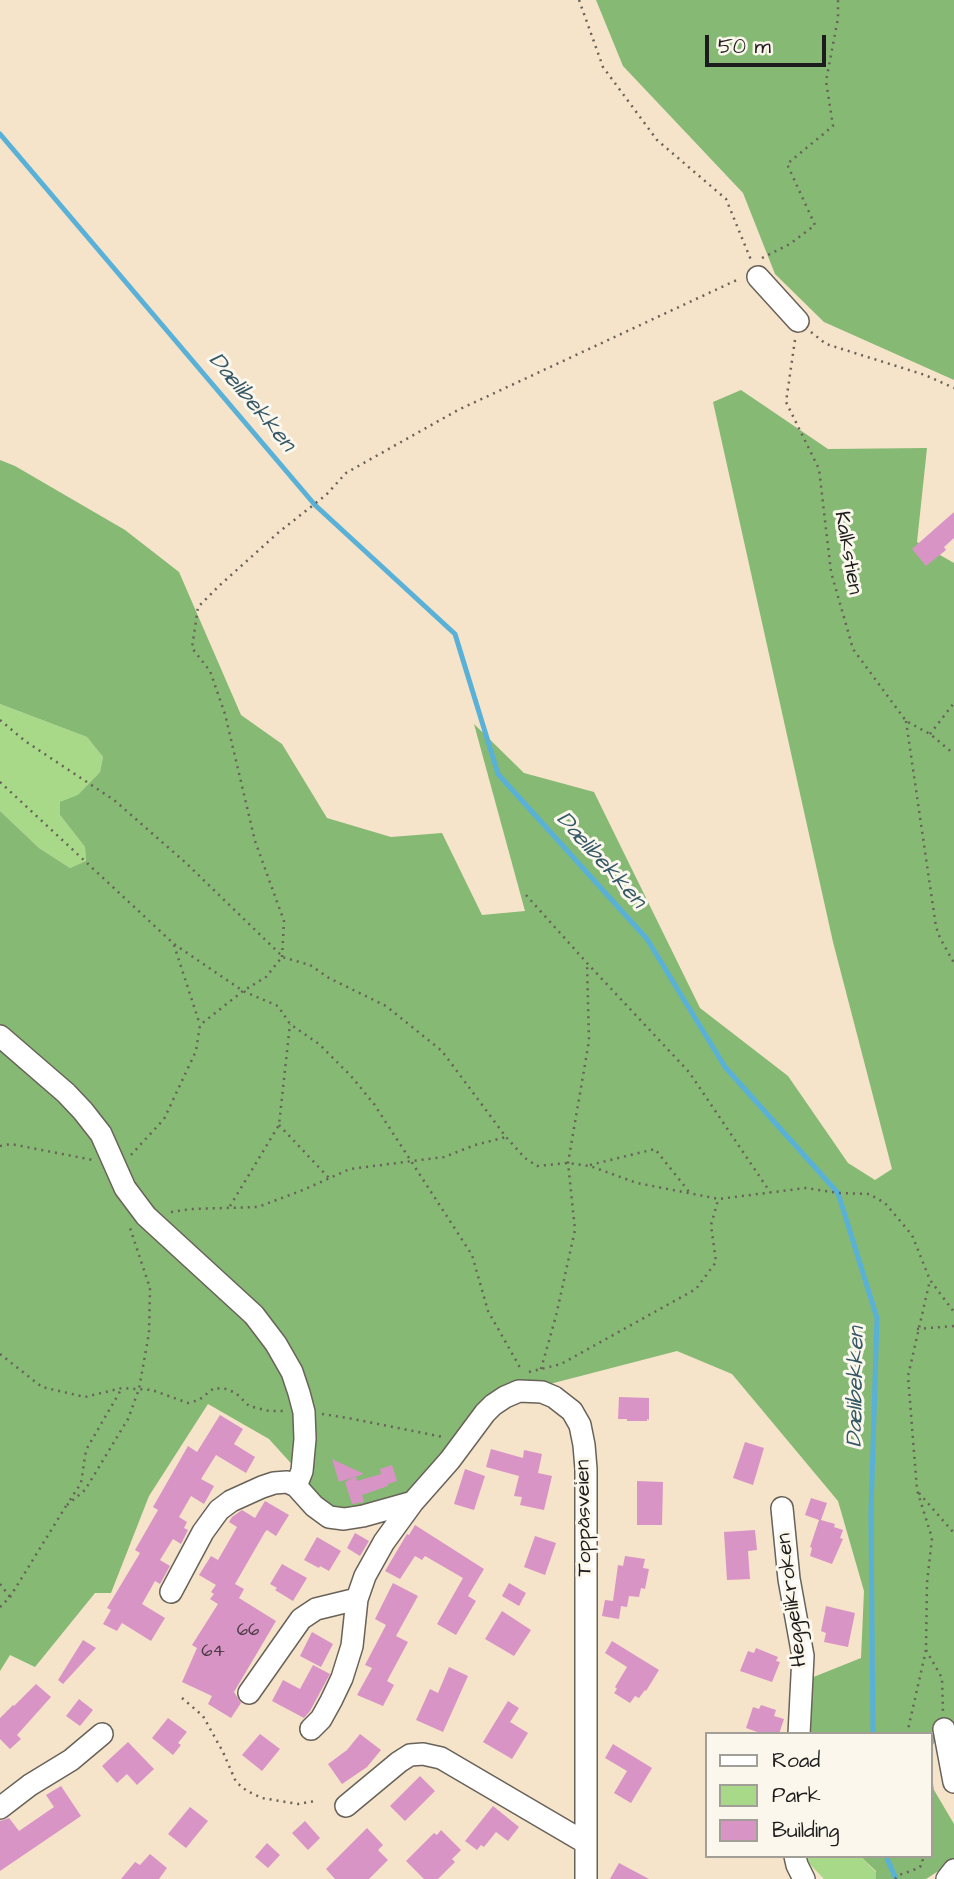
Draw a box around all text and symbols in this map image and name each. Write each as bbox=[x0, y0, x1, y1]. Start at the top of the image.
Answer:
scale bar bbox=[709, 21, 830, 65]
text: 50 m bbox=[718, 32, 771, 61]
water label: Dælibekken bbox=[202, 348, 300, 458]
street label: Kalkstien bbox=[827, 510, 867, 596]
water label: Dælibekken bbox=[549, 807, 651, 915]
water label: Dælibekken bbox=[842, 1326, 872, 1448]
street label: Toppåsveien bbox=[571, 1459, 599, 1577]
street label: Heggelikroken bbox=[772, 1532, 814, 1668]
house number: 66 bbox=[237, 1620, 259, 1642]
house number: 64 bbox=[201, 1641, 225, 1663]
legend bbox=[706, 1732, 933, 1858]
text: Road bbox=[772, 1746, 820, 1775]
text: Park bbox=[772, 1781, 821, 1810]
text: Building bbox=[772, 1816, 839, 1845]

